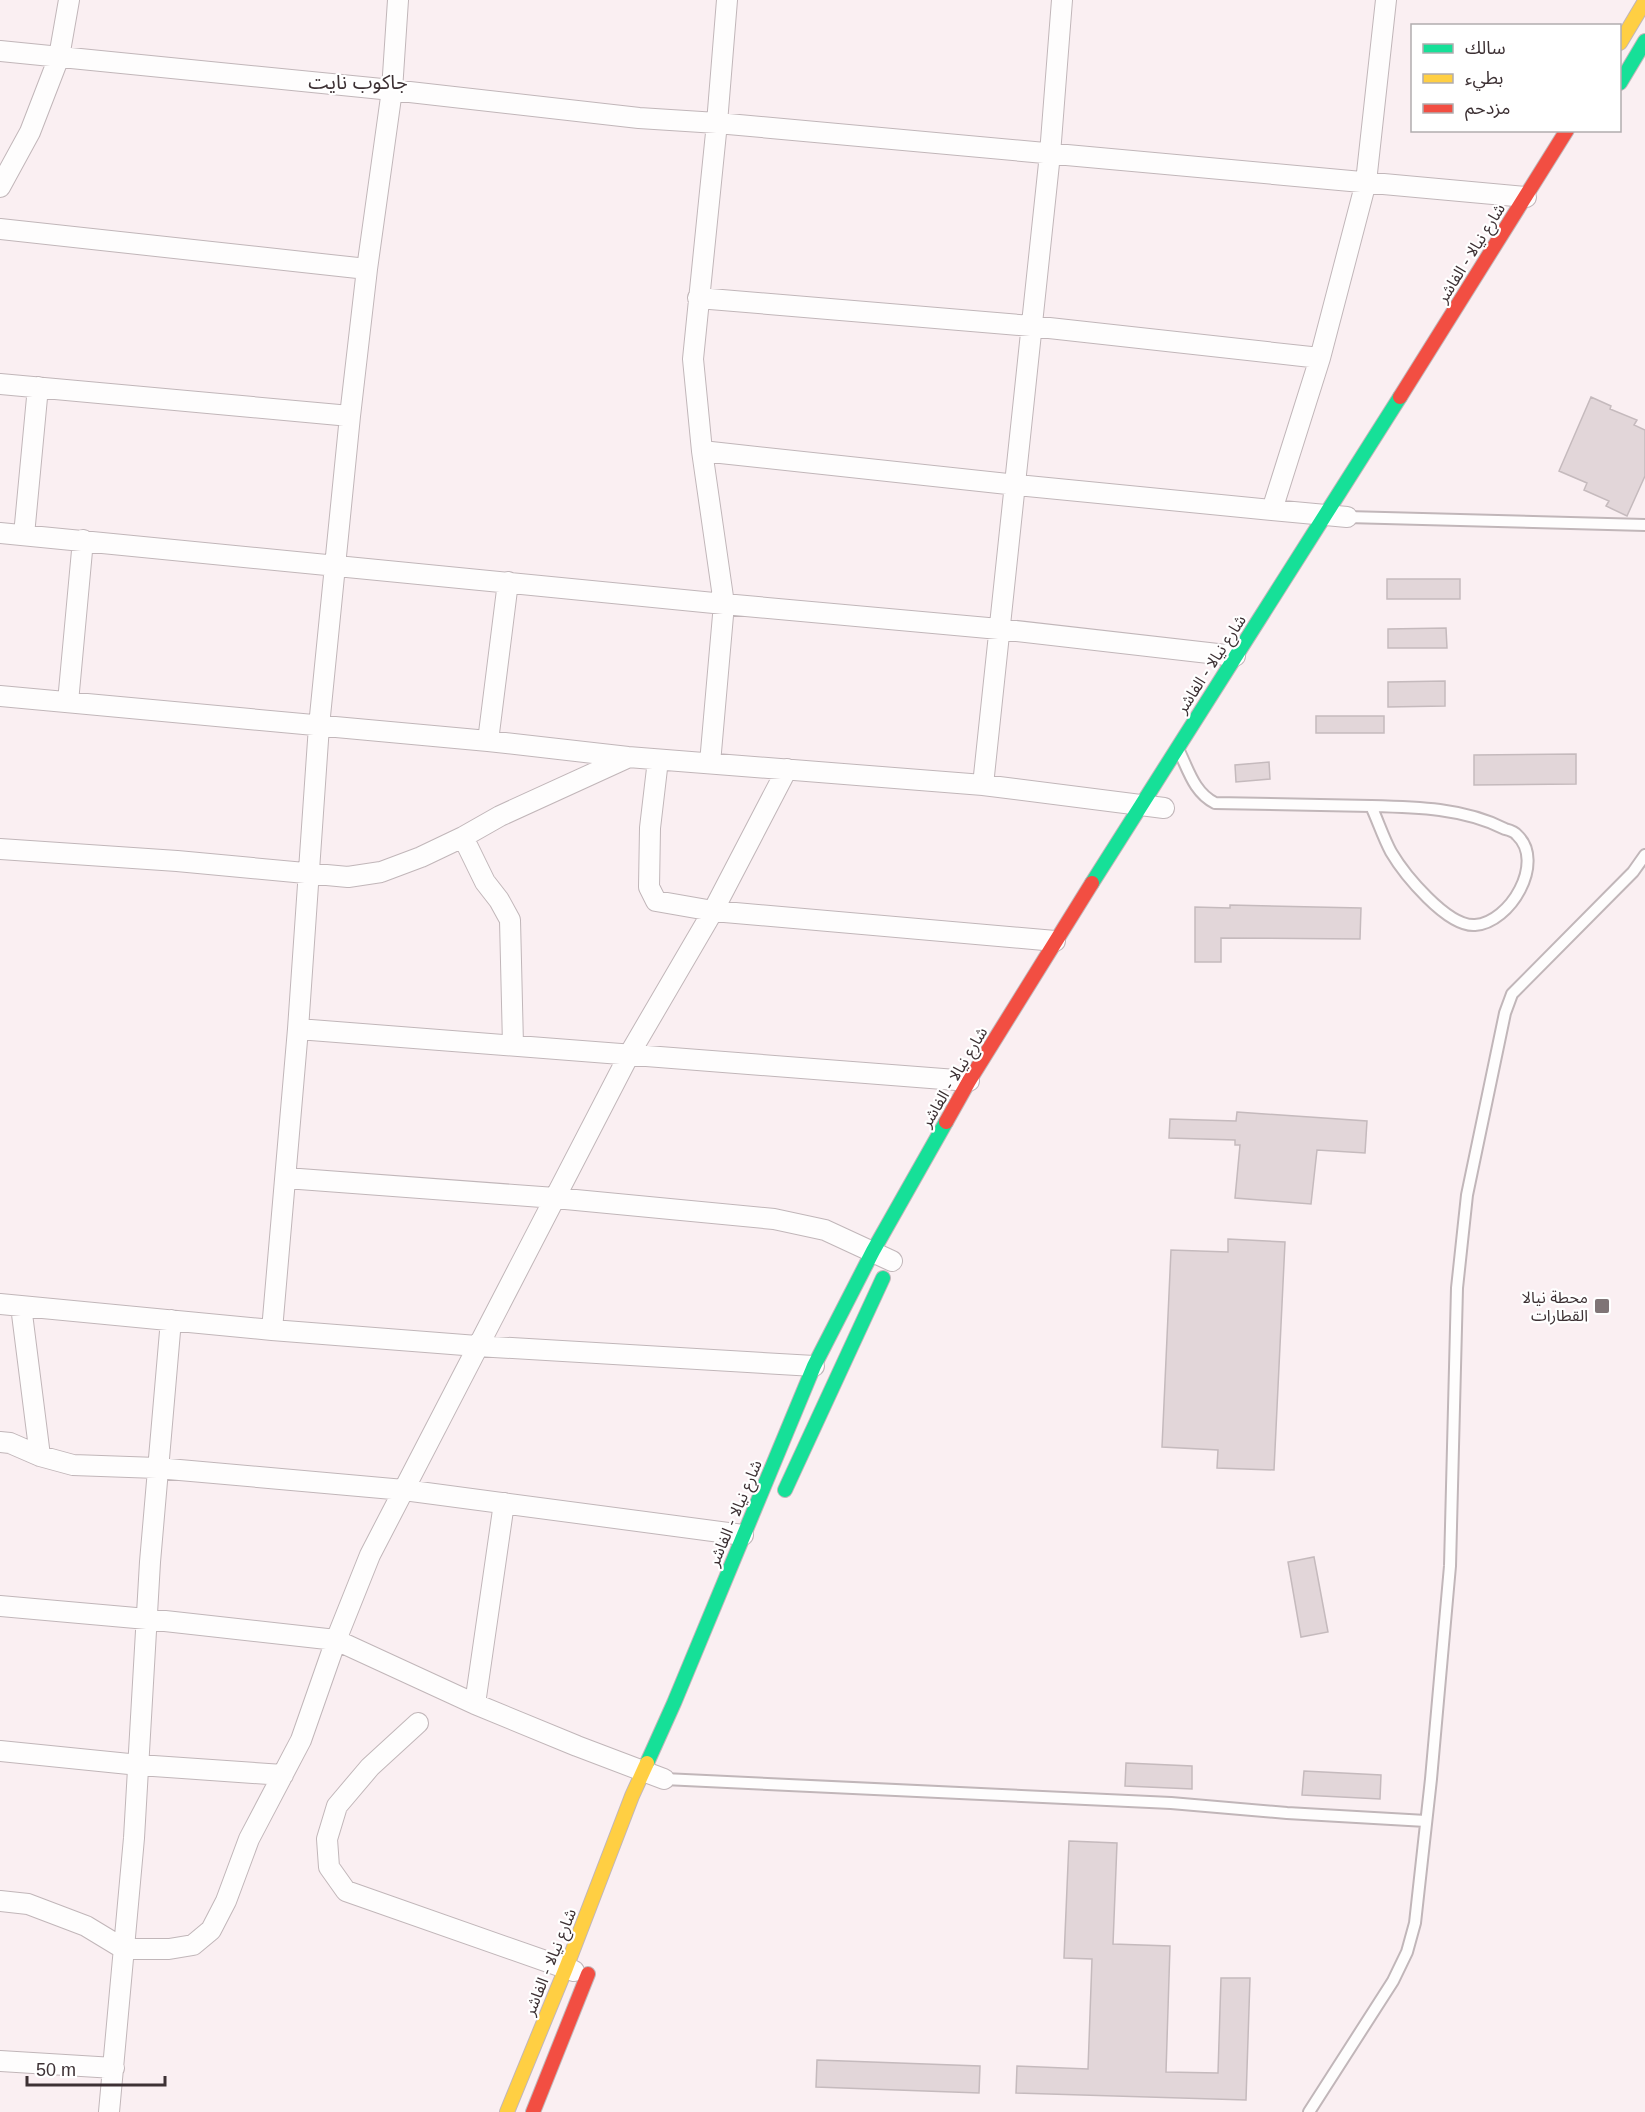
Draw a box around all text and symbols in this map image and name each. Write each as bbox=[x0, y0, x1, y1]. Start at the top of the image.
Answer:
legend bbox=[1411, 24, 1621, 132]
text: سالك bbox=[1465, 38, 1506, 58]
text: بطيء bbox=[1465, 68, 1503, 91]
district label: جاكوب نايت bbox=[308, 71, 408, 94]
text: مزدحم bbox=[1465, 98, 1510, 121]
street label: شارع نيالا - الفاشر bbox=[1433, 200, 1512, 309]
street label: شارع نيالا - الفاشر bbox=[1172, 612, 1252, 719]
street label: شارع نيالا - الفاشر bbox=[917, 1024, 994, 1133]
place label: محطة نيالا القطارات bbox=[1522, 1289, 1588, 1325]
marker: محطة نيالا القطارات bbox=[1593, 1297, 1611, 1315]
street label: شارع نيالا - الفاشر bbox=[705, 1457, 769, 1571]
street label: شارع نيالا - الفاشر bbox=[520, 1906, 583, 2020]
scale bar bbox=[27, 2049, 165, 2087]
text: 50 m bbox=[36, 2060, 76, 2080]

